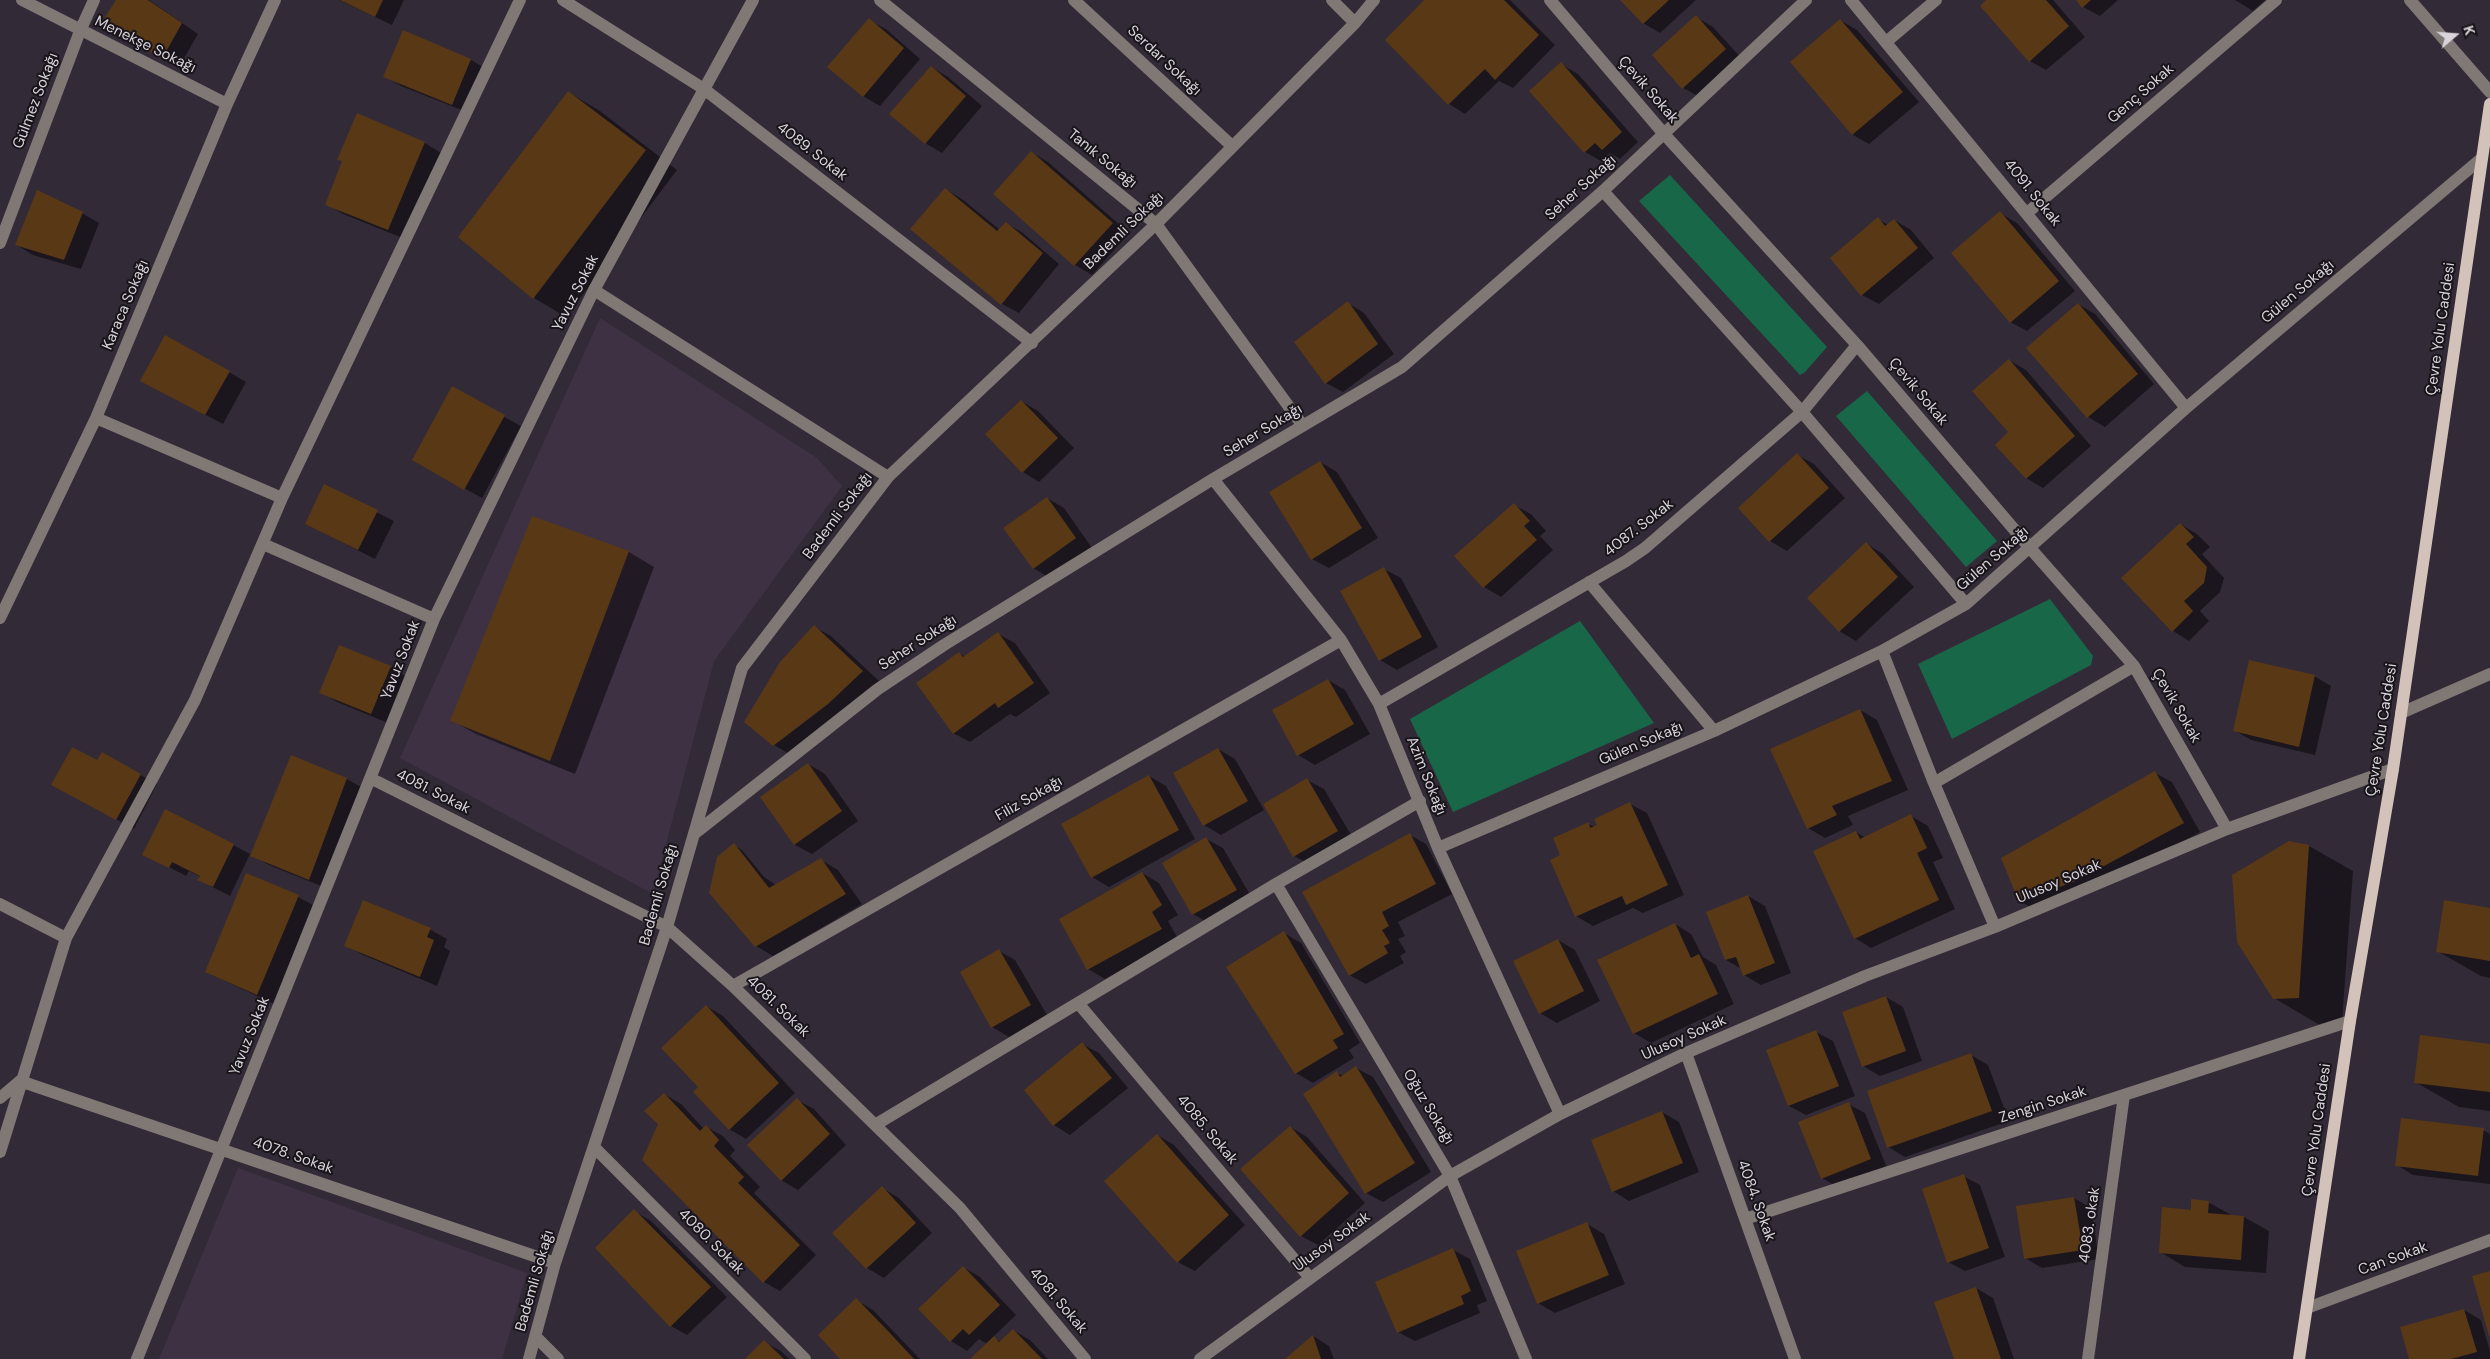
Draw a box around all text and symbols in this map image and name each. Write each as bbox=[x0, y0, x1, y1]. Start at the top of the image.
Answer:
north arrow bbox=[2430, 10, 2480, 60]
street label: Menekşe Sokağı bbox=[91, 13, 199, 77]
street label: Serdar Sokağı bbox=[1123, 22, 1205, 100]
text: K bbox=[2459, 23, 2479, 37]
street label: Gülmez Sokağı bbox=[9, 51, 63, 151]
street label: Çevik Sokak bbox=[1614, 53, 1682, 127]
street label: Genç Sokak bbox=[2104, 60, 2178, 128]
street label: 4089. Sokak bbox=[773, 119, 851, 185]
street label: Tanık Sokağı bbox=[1064, 126, 1140, 192]
street label: Seher Sokağı bbox=[1542, 152, 1620, 224]
street label: 4091. Sokak bbox=[2000, 156, 2064, 230]
street label: Bademli Sokağı bbox=[1080, 188, 1168, 274]
street label: Yavuz Sokak bbox=[549, 252, 603, 334]
street label: Gülen Sokağı bbox=[2258, 256, 2338, 328]
street label: Karaca Sokağı bbox=[99, 257, 153, 353]
street label: Çevre Yolu Caddesi bbox=[2423, 261, 2459, 397]
street label: Çevik Sokak bbox=[1884, 354, 1952, 430]
street label: Seher Sokağı bbox=[1220, 400, 1306, 462]
street label: Bademli Sokağı bbox=[799, 469, 877, 563]
street label: 4087. Sokak bbox=[1601, 495, 1677, 561]
street label: Gülen Sokağı bbox=[1953, 523, 2033, 595]
street label: Seher Sokağı bbox=[876, 611, 960, 675]
street label: Yavuz Sokak bbox=[378, 618, 424, 702]
street label: Çevre Yolu Caddesi bbox=[2363, 662, 2401, 798]
street label: Çevik Sokak bbox=[2147, 666, 2205, 746]
street label: Gülen Sokağı bbox=[1596, 718, 1686, 770]
street label: Azim Sokağı bbox=[1402, 734, 1450, 818]
street label: 4081. Sokak bbox=[393, 766, 473, 818]
street label: Filiz Sokağı bbox=[992, 773, 1066, 825]
street label: Bademli Sokağı bbox=[636, 842, 682, 948]
street label: Ulusoy Sokak bbox=[2014, 856, 2104, 908]
street label: 4081. Sokak bbox=[743, 973, 813, 1041]
street label: Yavuz Sokak bbox=[226, 994, 274, 1078]
street label: Ulusoy Sokak bbox=[1639, 1011, 1729, 1065]
street label: Çevre Yolu Caddesi bbox=[2299, 1062, 2335, 1198]
street label: Oğuz Sokağı bbox=[1399, 1066, 1457, 1148]
street label: Zengin Sokak bbox=[1997, 1082, 2089, 1128]
street label: 4085. Sokak bbox=[1173, 1092, 1241, 1168]
street label: 4078. Sokak bbox=[250, 1134, 336, 1178]
street label: 4084. Sokak bbox=[1733, 1158, 1779, 1244]
street label: 4083. okak bbox=[2076, 1186, 2104, 1264]
street label: 4080. Sokak bbox=[674, 1205, 748, 1279]
street label: Ulusoy Sokak bbox=[1290, 1208, 1374, 1276]
street label: Bademli Sokağı bbox=[512, 1228, 558, 1334]
street label: Can Sokak bbox=[2356, 1238, 2430, 1280]
street label: 4081. Sokak bbox=[1025, 1264, 1091, 1338]

